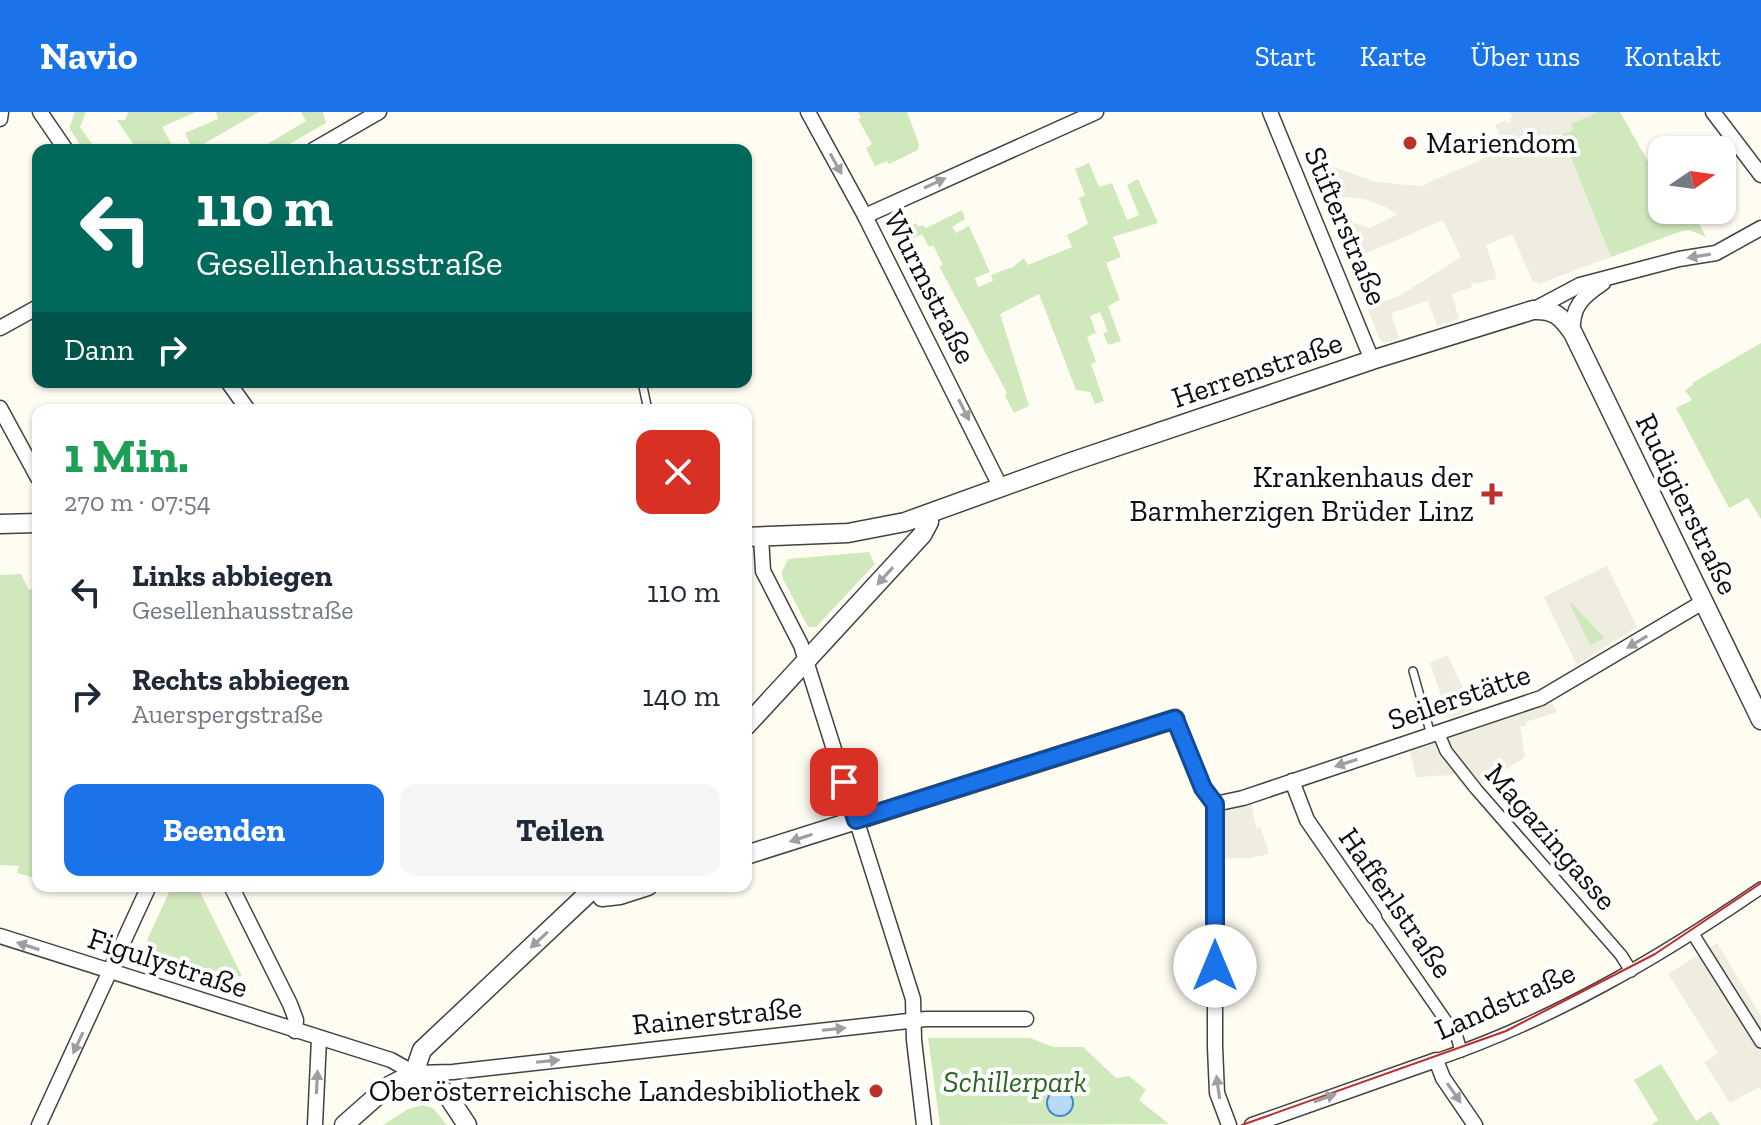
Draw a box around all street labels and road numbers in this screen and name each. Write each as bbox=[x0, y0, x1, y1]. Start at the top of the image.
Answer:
street label: Stifterstraße bbox=[1297, 142, 1395, 310]
street label: Wurmstraße bbox=[876, 204, 984, 370]
street label: Herrenstraße bbox=[1167, 324, 1347, 416]
street label: Rudigierstraße bbox=[1628, 408, 1746, 600]
street label: Seilerstätte bbox=[1383, 656, 1535, 738]
street label: Magazingasse bbox=[1478, 756, 1624, 918]
street label: Hafferlstraße bbox=[1331, 821, 1461, 985]
street label: Figulystraße bbox=[84, 920, 252, 1006]
street label: Landstraße bbox=[1429, 954, 1581, 1048]
street label: Rainerstraße bbox=[630, 989, 804, 1043]

